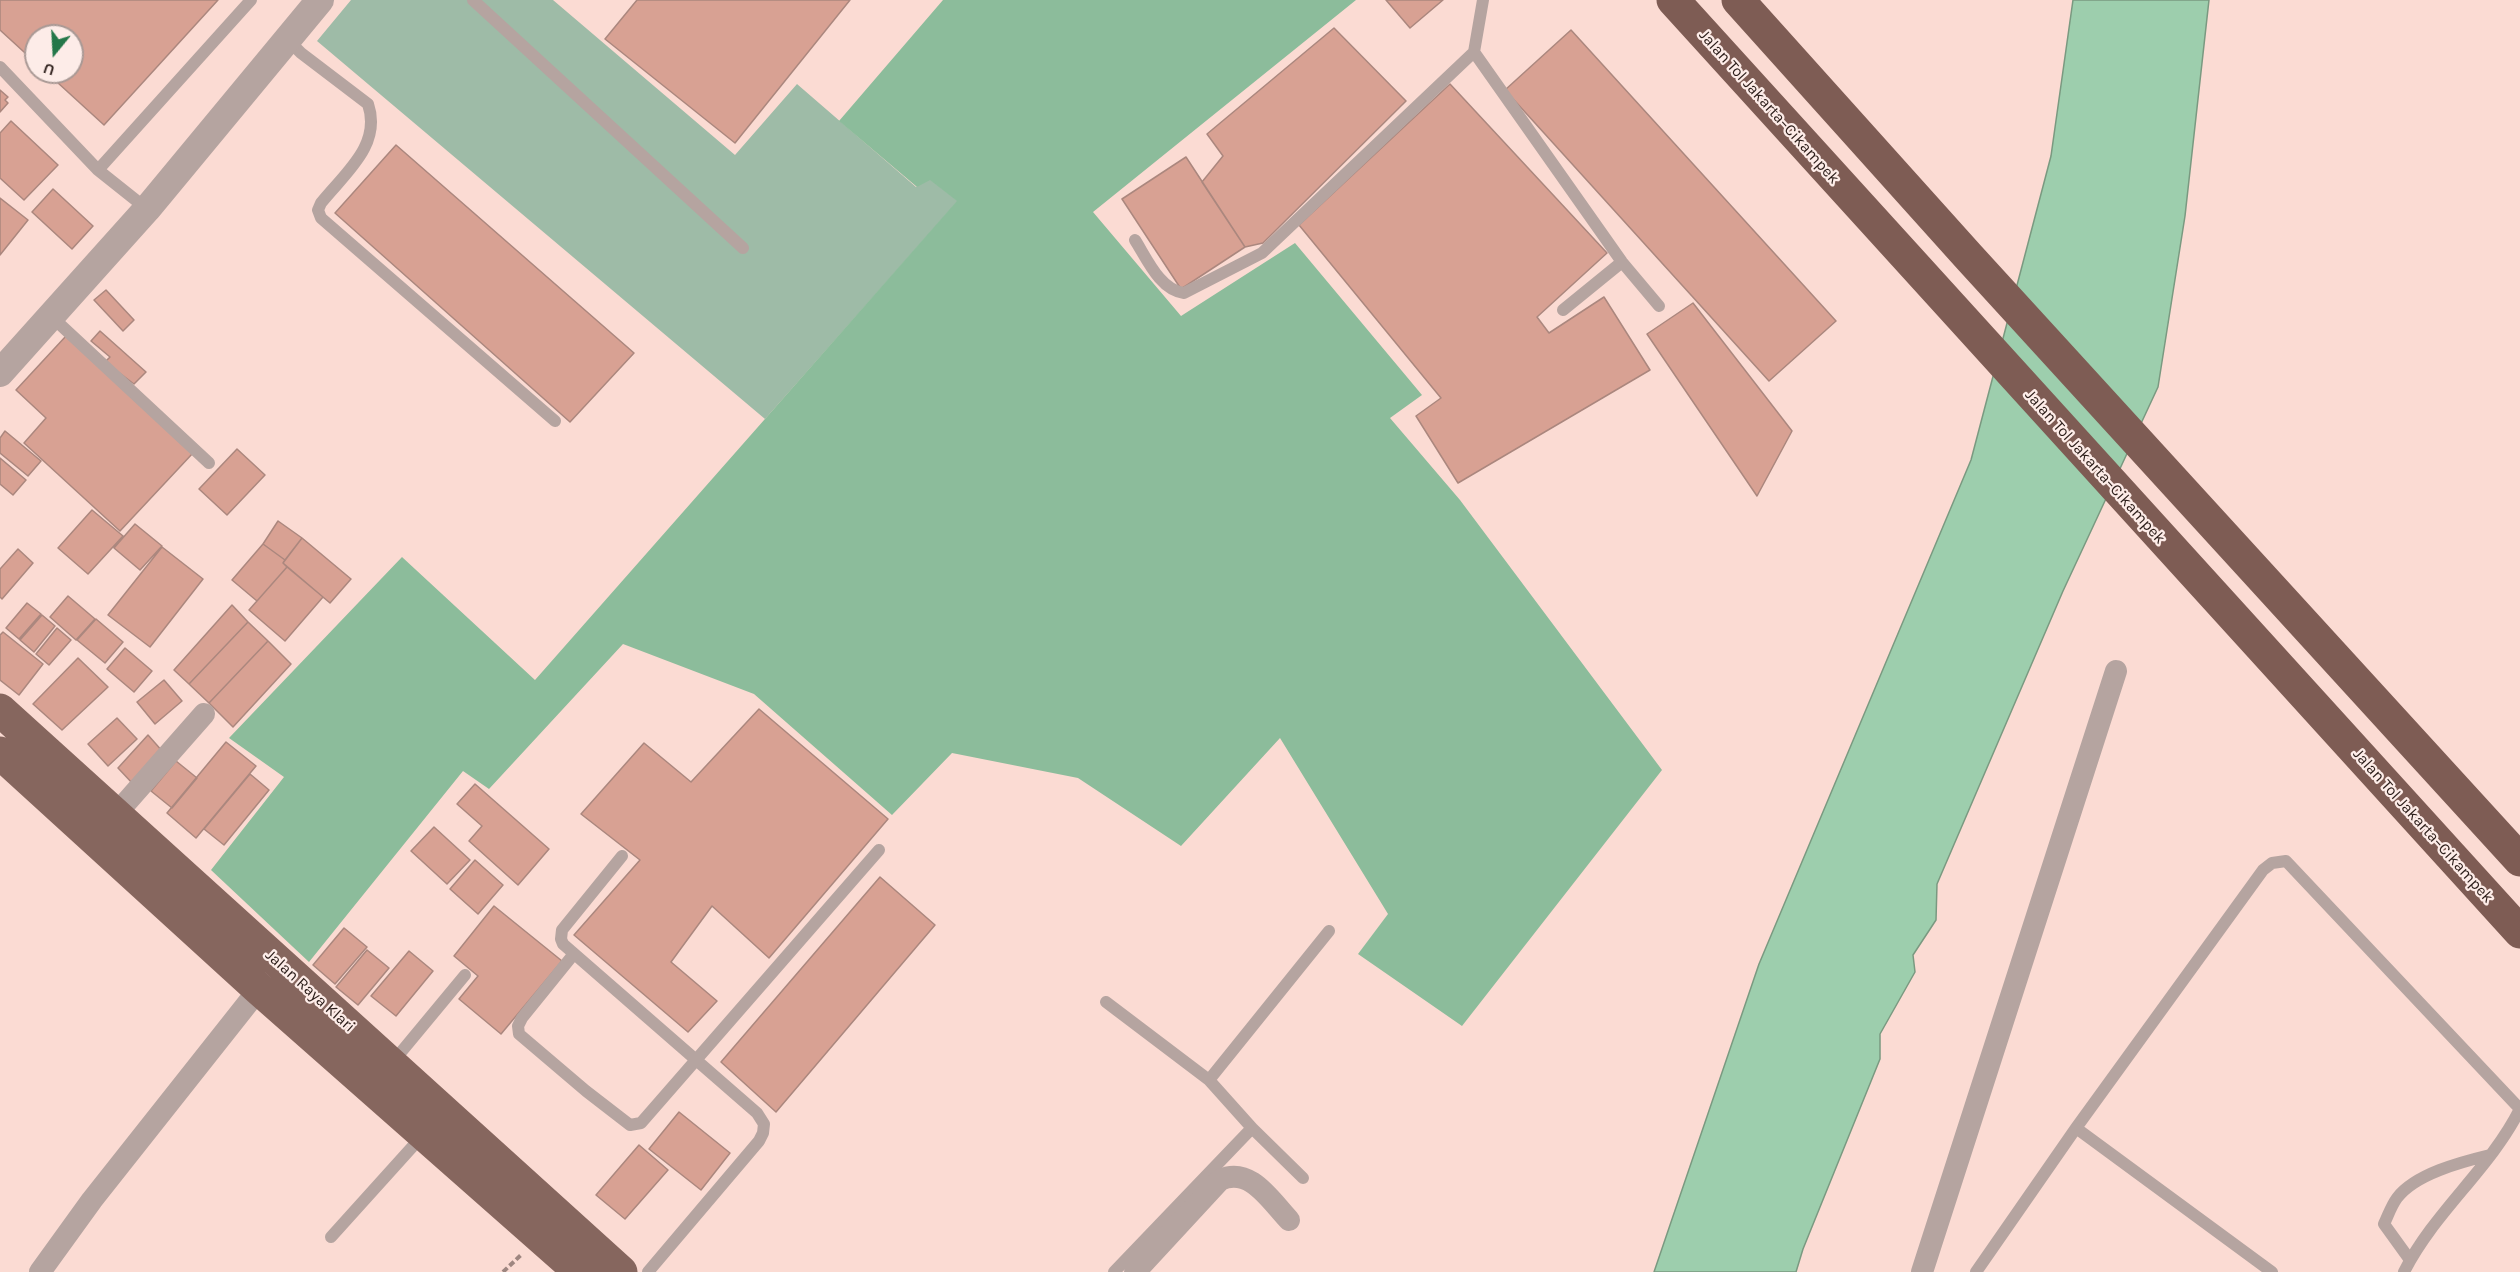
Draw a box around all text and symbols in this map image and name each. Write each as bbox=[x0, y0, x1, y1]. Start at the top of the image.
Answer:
north arrow bbox=[24, 24, 84, 84]
street label: Jalan Tol Jakarta–Cikampek bbox=[1695, 26, 1843, 188]
text: U bbox=[41, 59, 57, 80]
street label: Jalan Tol Jakarta–Cikampek bbox=[2021, 386, 2169, 548]
street label: Jalan Tol Jakarta–Cikampek bbox=[2349, 745, 2497, 907]
street label: Jalan Raya Klari bbox=[261, 946, 359, 1036]

